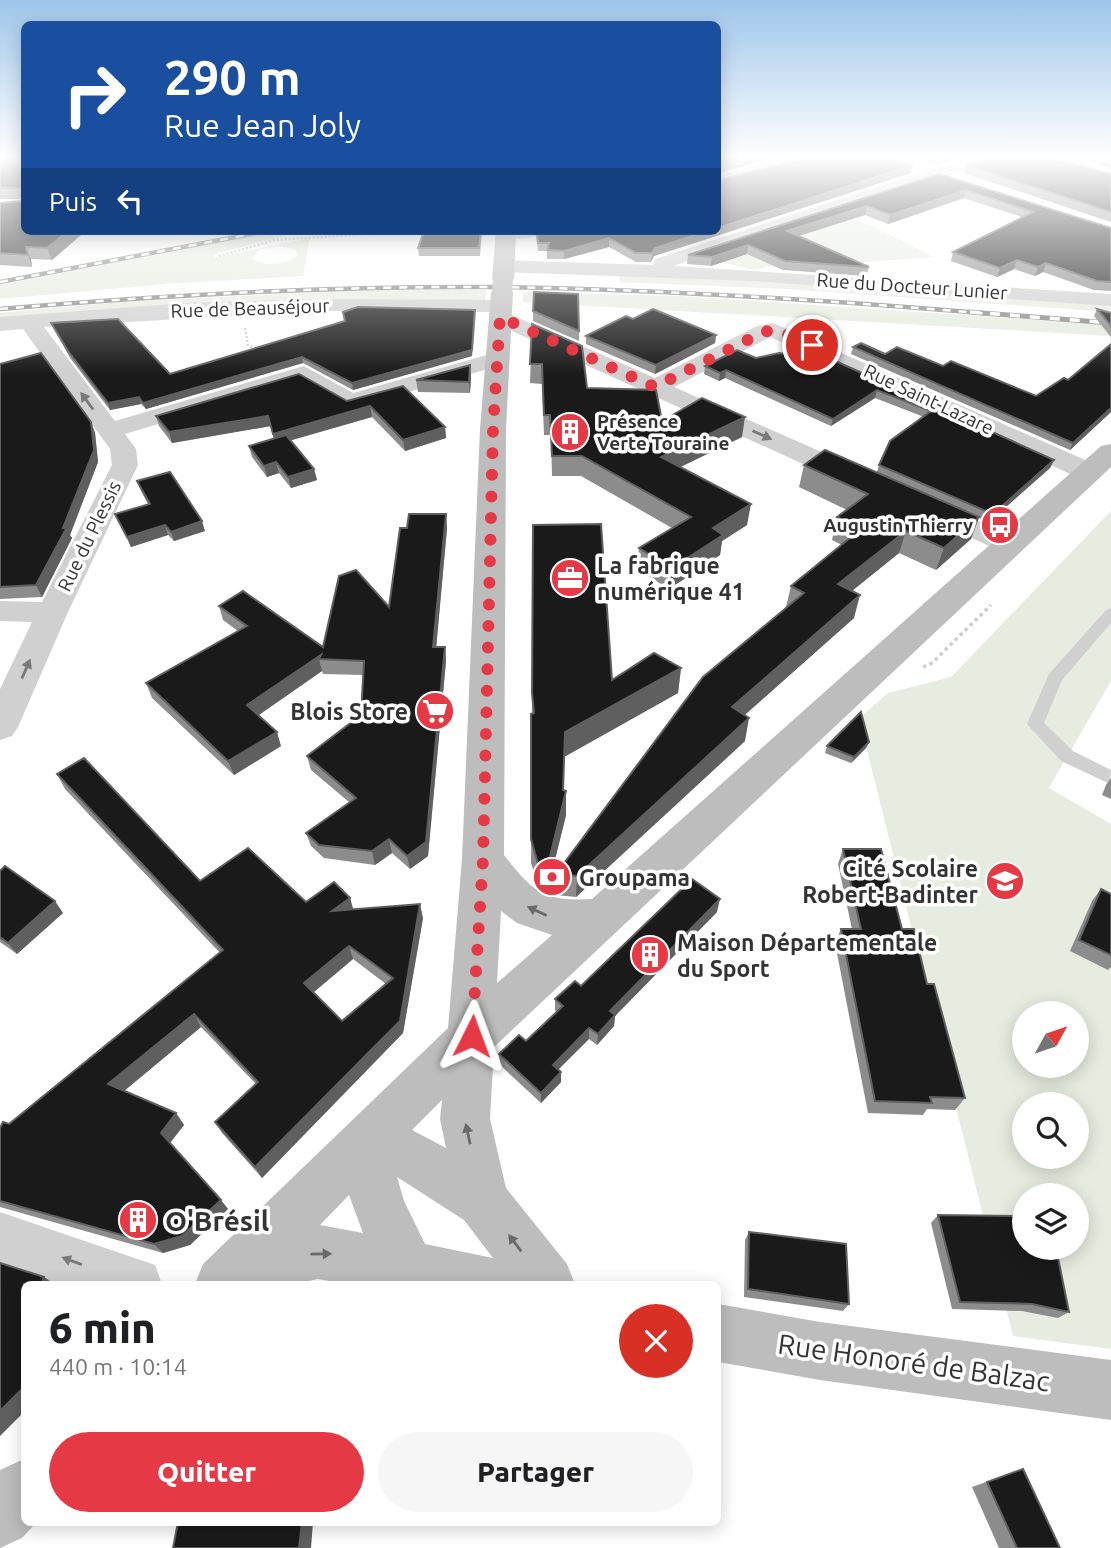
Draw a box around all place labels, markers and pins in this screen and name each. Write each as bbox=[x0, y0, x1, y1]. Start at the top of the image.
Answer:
pin bbox=[782, 315, 842, 375]
place label: Présence Verte Touraine bbox=[597, 410, 729, 454]
building icon: Présence Verte Touraine bbox=[549, 411, 591, 453]
bus stop icon: Augustin Thierry bbox=[979, 504, 1021, 546]
place label: Augustin Thierry bbox=[823, 514, 973, 536]
place label: La fabrique numérique 41 bbox=[597, 553, 745, 604]
office icon: La fabrique numérique 41 bbox=[549, 557, 591, 599]
supermarket icon: Blois Store bbox=[414, 690, 456, 732]
place label: Blois Store bbox=[290, 699, 408, 724]
bank icon: Groupama bbox=[531, 856, 573, 898]
place label: Cité Scolaire Robert-Badinter bbox=[802, 856, 979, 907]
school or university icon: Cité Scolaire Robert-Badinter bbox=[984, 860, 1026, 902]
place label: Groupama bbox=[579, 865, 690, 890]
place label: Maison Départementale du Sport bbox=[677, 930, 937, 981]
building icon: Maison Départementale du Sport bbox=[629, 934, 671, 976]
building icon: O'Brésil bbox=[117, 1199, 159, 1241]
place label: O'Brésil bbox=[165, 1205, 269, 1236]

